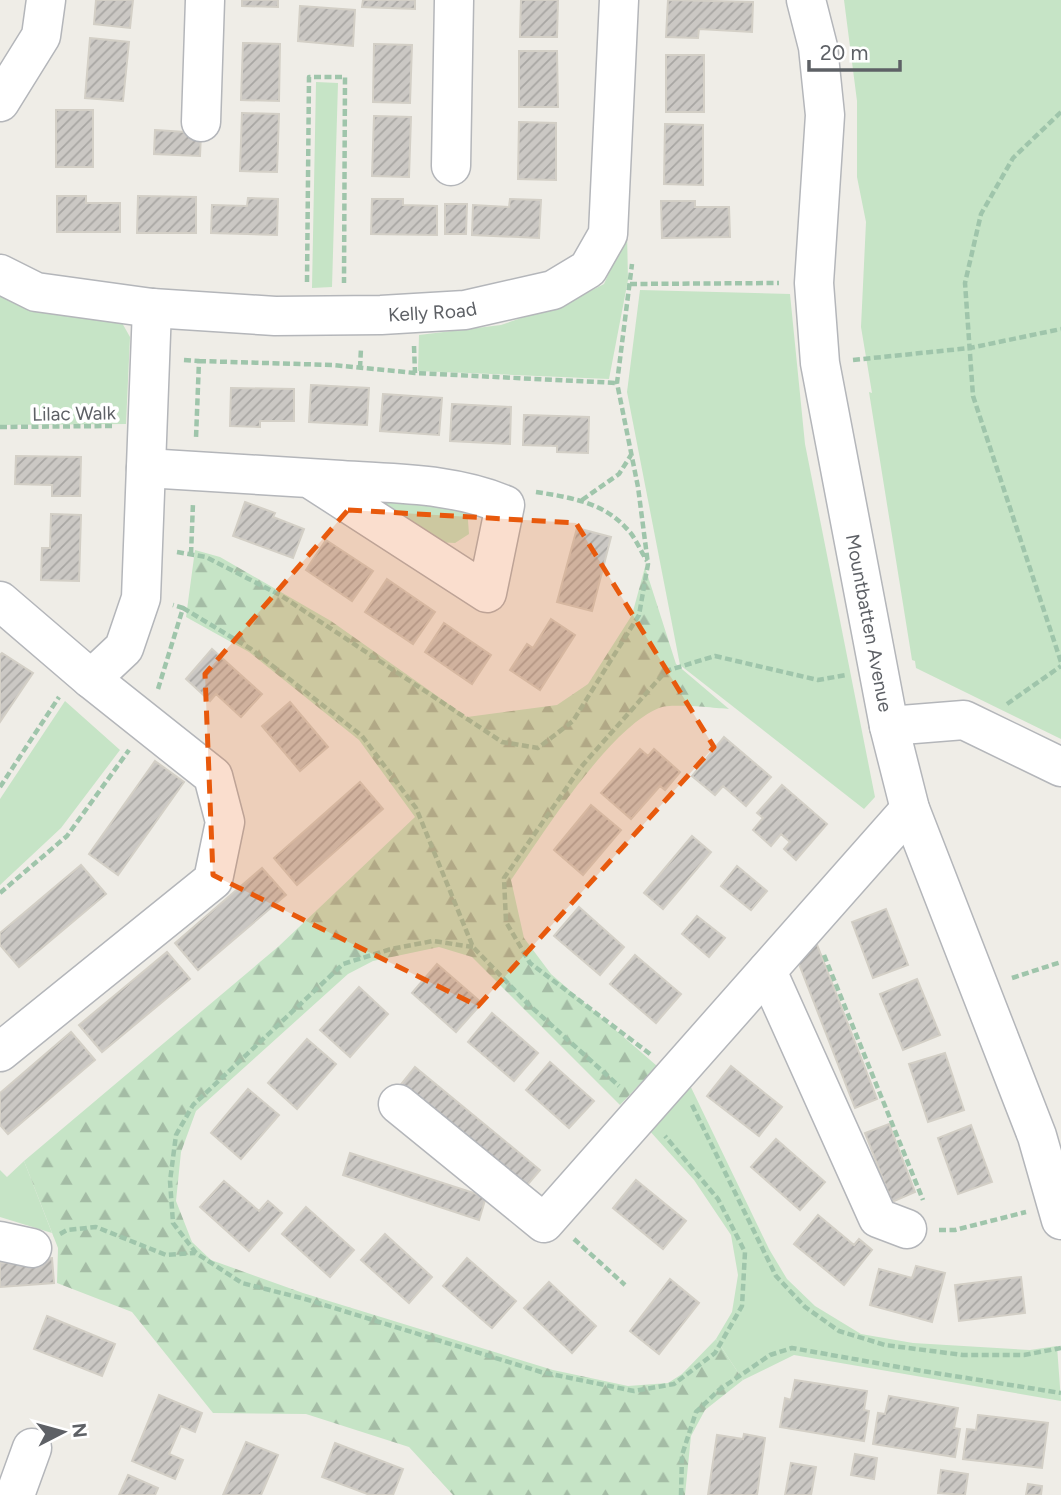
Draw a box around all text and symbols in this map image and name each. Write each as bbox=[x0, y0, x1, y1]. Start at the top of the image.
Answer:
scale bar bbox=[809, 28, 900, 72]
text: 20 m bbox=[820, 40, 868, 65]
street label: Kelly Road bbox=[387, 297, 479, 327]
street label: Lilac Walk bbox=[32, 401, 117, 426]
street label: Mountbatten Avenue bbox=[841, 532, 897, 714]
north arrow bbox=[28, 1397, 98, 1467]
text: N bbox=[67, 1422, 92, 1439]

